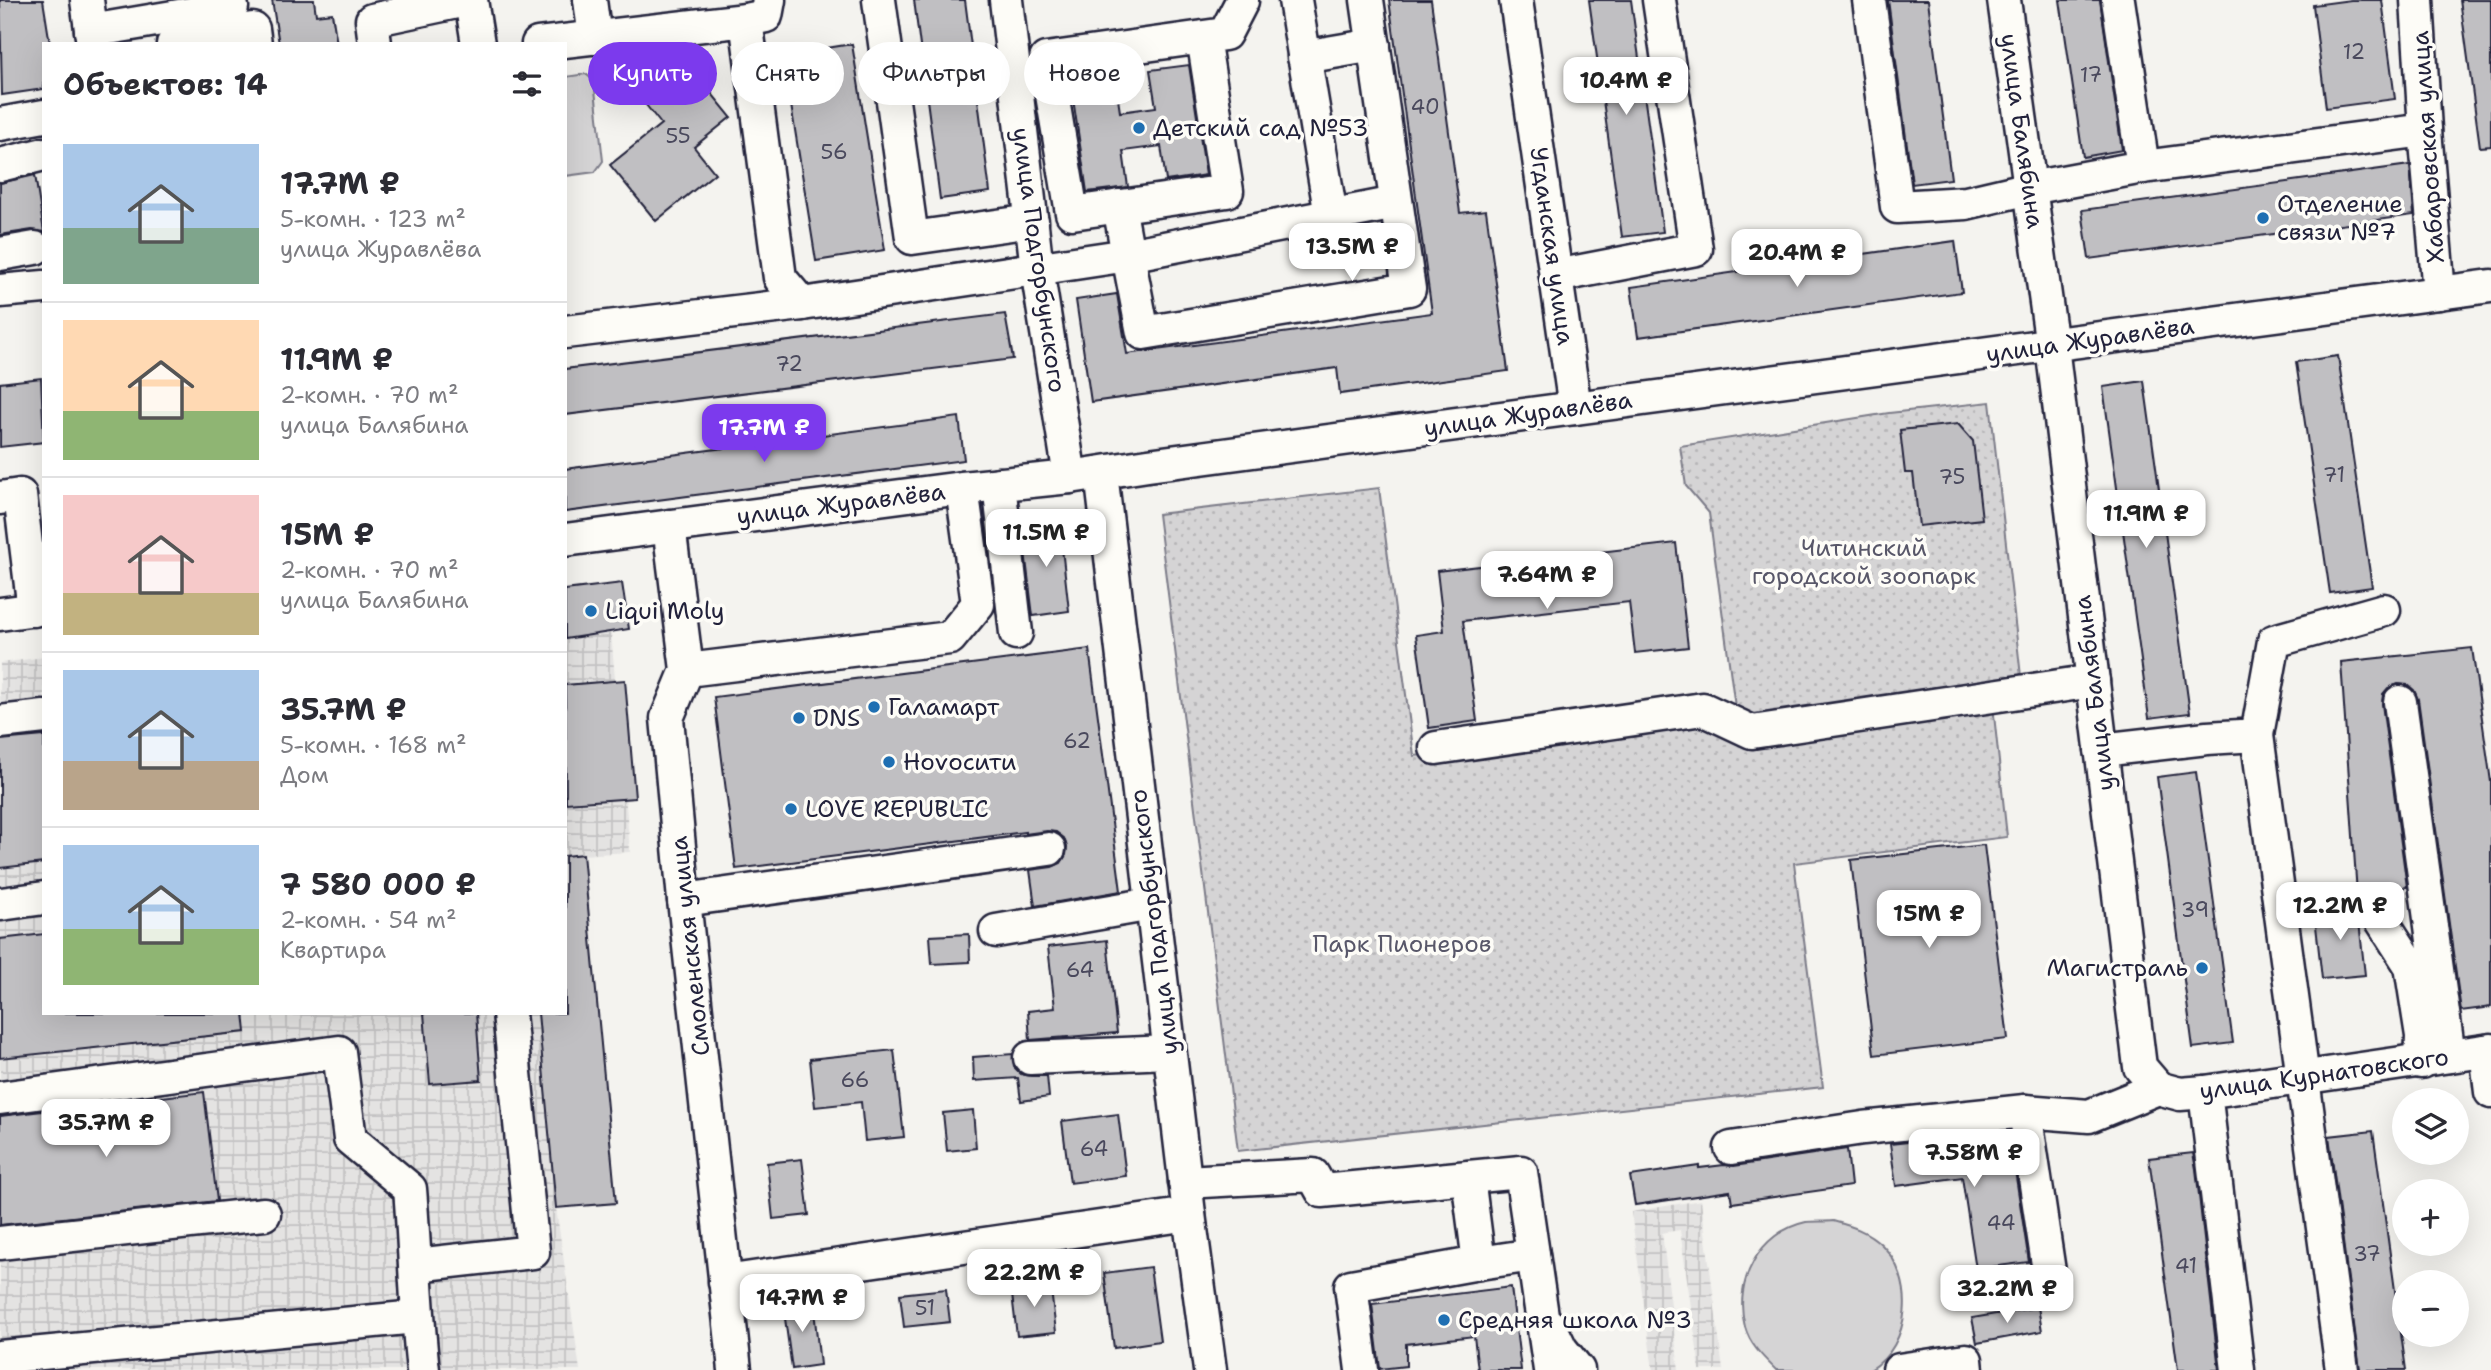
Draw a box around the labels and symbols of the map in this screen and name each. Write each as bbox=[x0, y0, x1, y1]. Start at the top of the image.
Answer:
street label: Хабаровская улица bbox=[2404, 30, 2452, 264]
street label: улица Балябина bbox=[1992, 31, 2052, 231]
house number: 12 bbox=[2343, 38, 2365, 66]
pin: 10.4M ₽ bbox=[1561, 58, 1691, 117]
house number: 17 bbox=[2080, 61, 2102, 89]
house number: 40 bbox=[1410, 93, 1440, 121]
place label: Детский сад №53 bbox=[1153, 112, 1368, 144]
marker: Детский сад №53 bbox=[1131, 120, 1147, 136]
house number: 55 bbox=[665, 122, 691, 150]
street label: улица Подгорбунского bbox=[1005, 125, 1073, 395]
house number: 56 bbox=[820, 138, 848, 166]
street label: Угданская улица bbox=[1522, 145, 1582, 347]
place label: Отделение связи №7 bbox=[2277, 188, 2403, 248]
marker: Отделение связи №7 bbox=[2255, 210, 2271, 226]
pin: 13.5M ₽ bbox=[1287, 224, 1417, 283]
pin: 20.4M ₽ bbox=[1732, 230, 1862, 289]
street label: улица Журавлёва bbox=[1984, 310, 2196, 370]
house number: 72 bbox=[775, 350, 803, 378]
street label: улица Журавлёва bbox=[1422, 384, 1634, 444]
pin: 17.7M ₽ bbox=[699, 405, 829, 464]
house number: 71 bbox=[2323, 461, 2345, 489]
house number: 75 bbox=[1939, 463, 1965, 491]
street label: улица Журавлёва bbox=[735, 475, 947, 533]
pin: 11.9M ₽ bbox=[2081, 490, 2211, 550]
pin: 11.5M ₽ bbox=[981, 510, 1111, 569]
park label: Читинский городской зоопарк bbox=[1752, 532, 1976, 592]
pin: 7.64M ₽ bbox=[1482, 552, 1612, 611]
street label: улица Балябина bbox=[2066, 593, 2122, 793]
place label: Liqui Moly bbox=[605, 595, 725, 627]
marker: Liqui Moly bbox=[583, 603, 599, 619]
place label: Галамарт bbox=[888, 691, 1000, 723]
marker: Галамарт bbox=[866, 699, 882, 715]
place label: DNS bbox=[813, 702, 860, 734]
marker: DNS bbox=[791, 710, 807, 726]
house number: 62 bbox=[1063, 727, 1091, 755]
place label: Ноvосити bbox=[903, 746, 1016, 778]
marker: Ноvосити bbox=[881, 754, 897, 770]
street label: улица Подгорбунского bbox=[1122, 787, 1186, 1057]
place label: LOVE REPUBLIC bbox=[805, 793, 989, 825]
marker: LOVE REPUBLIC bbox=[783, 801, 799, 817]
street label: Смоленская улица bbox=[663, 834, 717, 1058]
pin: 12.2M ₽ bbox=[2275, 883, 2405, 942]
pin: 15M ₽ bbox=[1880, 890, 1978, 950]
house number: 39 bbox=[2181, 896, 2209, 924]
park label: Парк Пионеров bbox=[1312, 928, 1492, 960]
place label: Магистраль bbox=[2046, 952, 2188, 984]
house number: 64 bbox=[1066, 956, 1094, 984]
marker: Магистраль bbox=[2194, 960, 2210, 976]
street label: улица Курнатовского bbox=[2197, 1041, 2451, 1107]
house number: 66 bbox=[841, 1066, 869, 1094]
pin: 35.7M ₽ bbox=[41, 1100, 171, 1159]
pin: 7.58M ₽ bbox=[1909, 1130, 2039, 1189]
house number: 64 bbox=[1080, 1135, 1108, 1163]
house number: 44 bbox=[1987, 1209, 2015, 1237]
house number: 37 bbox=[2353, 1240, 2381, 1268]
pin: 22.2M ₽ bbox=[969, 1250, 1099, 1309]
house number: 41 bbox=[2175, 1252, 2197, 1280]
pin: 32.2M ₽ bbox=[1942, 1266, 2072, 1325]
pin: 14.7M ₽ bbox=[737, 1274, 867, 1334]
house number: 51 bbox=[915, 1294, 935, 1322]
place label: Средняя школа №3 bbox=[1458, 1304, 1692, 1336]
marker: Средняя школа №3 bbox=[1436, 1312, 1452, 1328]

